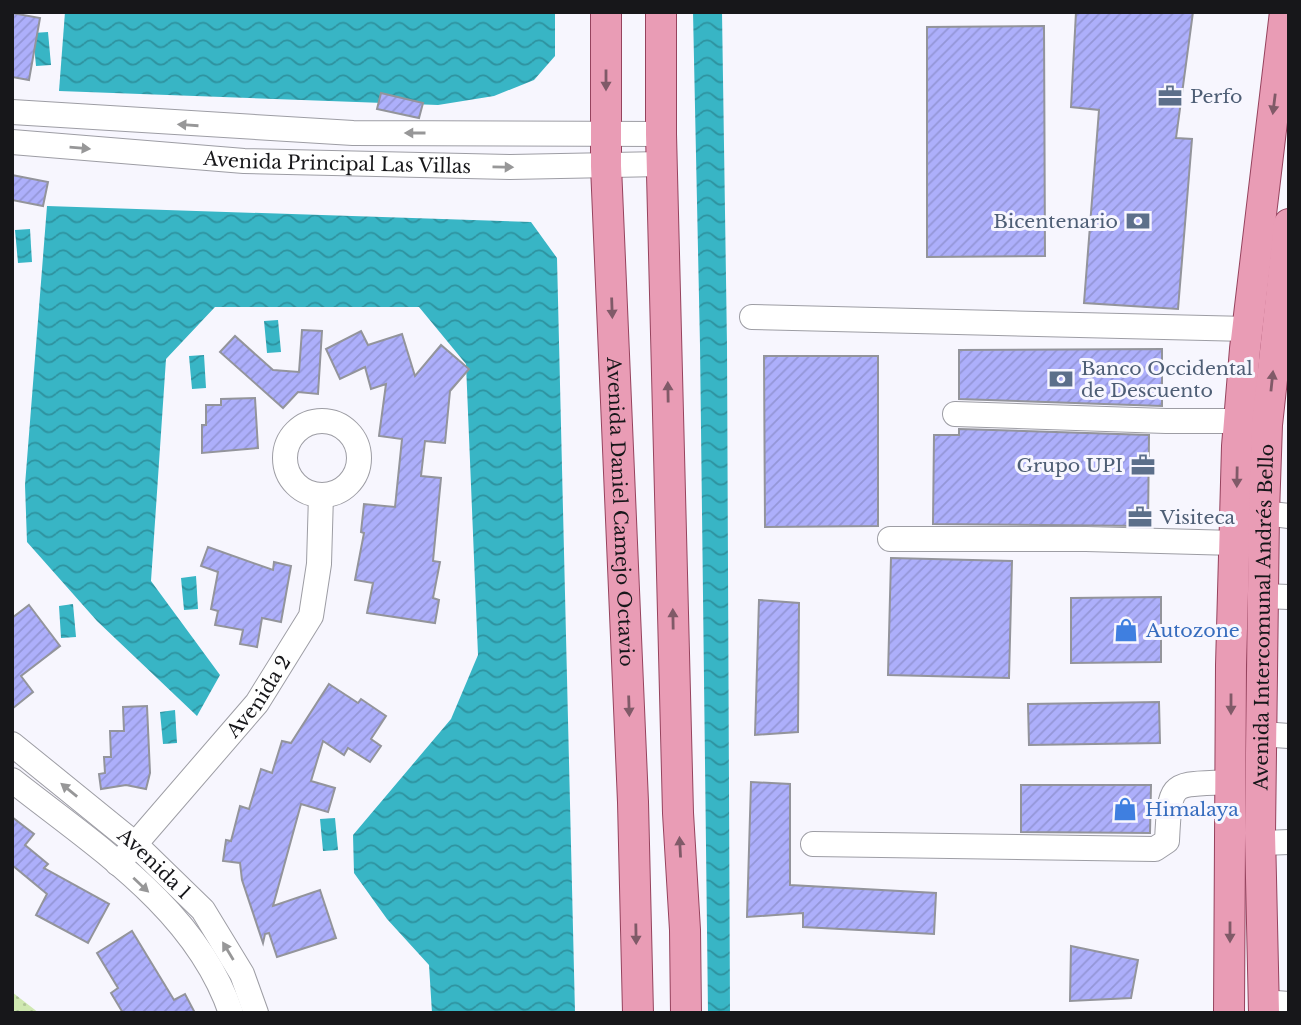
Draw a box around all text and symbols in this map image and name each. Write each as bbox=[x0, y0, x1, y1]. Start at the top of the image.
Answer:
one-way arrow bbox=[600, 70, 612, 92]
office icon: Perfo bbox=[1156, 82, 1184, 110]
place label: Perfo bbox=[1190, 85, 1242, 108]
one-way arrow bbox=[1269, 94, 1280, 116]
one-way arrow bbox=[176, 119, 198, 130]
one-way arrow bbox=[404, 127, 426, 139]
one-way arrow bbox=[69, 143, 91, 154]
street label: Avenida Principal Las Villas bbox=[202, 146, 471, 178]
one-way arrow bbox=[492, 161, 514, 173]
bank icon: Bicentenario bbox=[1124, 207, 1152, 235]
place label: Bicentenario bbox=[993, 210, 1118, 233]
one-way arrow bbox=[606, 297, 617, 319]
street label: Avenida Daniel Camejo Octavio bbox=[603, 355, 639, 667]
place label: Banco Occidental de Descuento bbox=[1081, 357, 1253, 402]
bank icon: Banco Occidental de Descuento bbox=[1047, 365, 1075, 393]
one-way arrow bbox=[1266, 370, 1277, 392]
one-way arrow bbox=[662, 381, 674, 403]
street label: Avenida Intercomunal Andrés Bello bbox=[1249, 443, 1278, 792]
office icon: Grupo UPI bbox=[1129, 451, 1157, 479]
place label: Grupo UPI bbox=[1017, 454, 1123, 477]
one-way arrow bbox=[1231, 466, 1242, 488]
office icon: Visiteca bbox=[1126, 503, 1154, 531]
place label: Visiteca bbox=[1159, 506, 1236, 529]
one-way arrow bbox=[668, 608, 679, 630]
shop icon: Autozone bbox=[1112, 616, 1140, 644]
place label: Autozone bbox=[1145, 619, 1240, 642]
street label: Avenida 2 bbox=[221, 651, 295, 743]
one-way arrow bbox=[1225, 694, 1237, 716]
one-way arrow bbox=[624, 696, 635, 718]
one-way arrow bbox=[61, 783, 79, 798]
shop icon: Himalaya bbox=[1111, 795, 1139, 823]
place label: Himalaya bbox=[1145, 798, 1239, 821]
street label: Avenida 1 bbox=[113, 823, 196, 904]
one-way arrow bbox=[674, 835, 685, 857]
one-way arrow bbox=[132, 877, 150, 893]
one-way arrow bbox=[1224, 921, 1236, 943]
one-way arrow bbox=[631, 923, 642, 945]
one-way arrow bbox=[222, 941, 234, 960]

